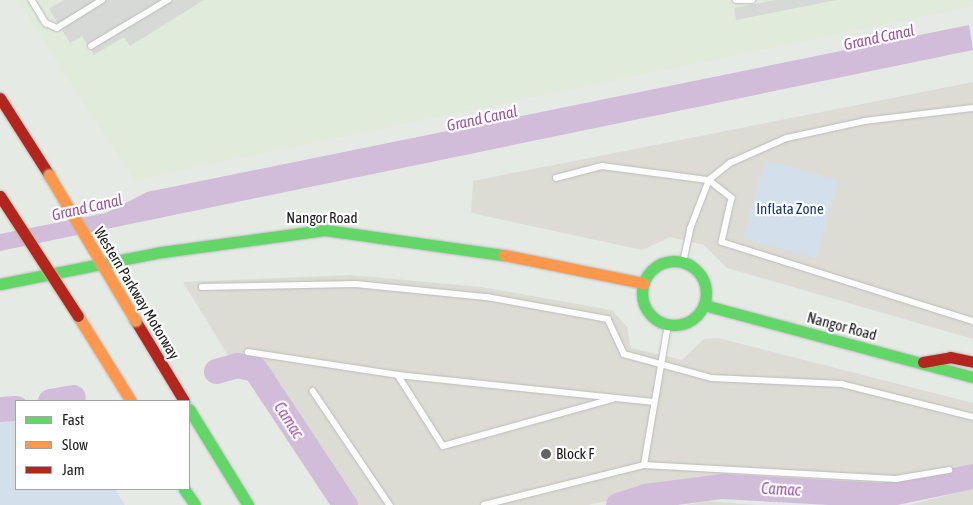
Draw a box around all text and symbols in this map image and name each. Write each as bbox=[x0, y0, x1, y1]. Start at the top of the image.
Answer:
water label: Grand Canal bbox=[842, 20, 916, 54]
water label: Grand Canal bbox=[445, 101, 519, 135]
water label: Grand Canal bbox=[50, 190, 124, 224]
park label: Inflata Zone bbox=[756, 200, 824, 218]
street label: Nangor Road bbox=[286, 209, 358, 227]
street label: Western Parkway Motorway bbox=[90, 224, 184, 362]
street label: Nangor Road bbox=[805, 308, 879, 344]
water label: Camac bbox=[270, 398, 308, 442]
legend bbox=[15, 400, 190, 490]
text: Fast bbox=[62, 411, 84, 428]
text: Slow bbox=[62, 436, 88, 453]
place label: Block F bbox=[556, 445, 594, 463]
marker: Block F bbox=[540, 448, 552, 460]
text: Jam bbox=[62, 461, 85, 478]
water label: Camac bbox=[761, 478, 801, 500]

